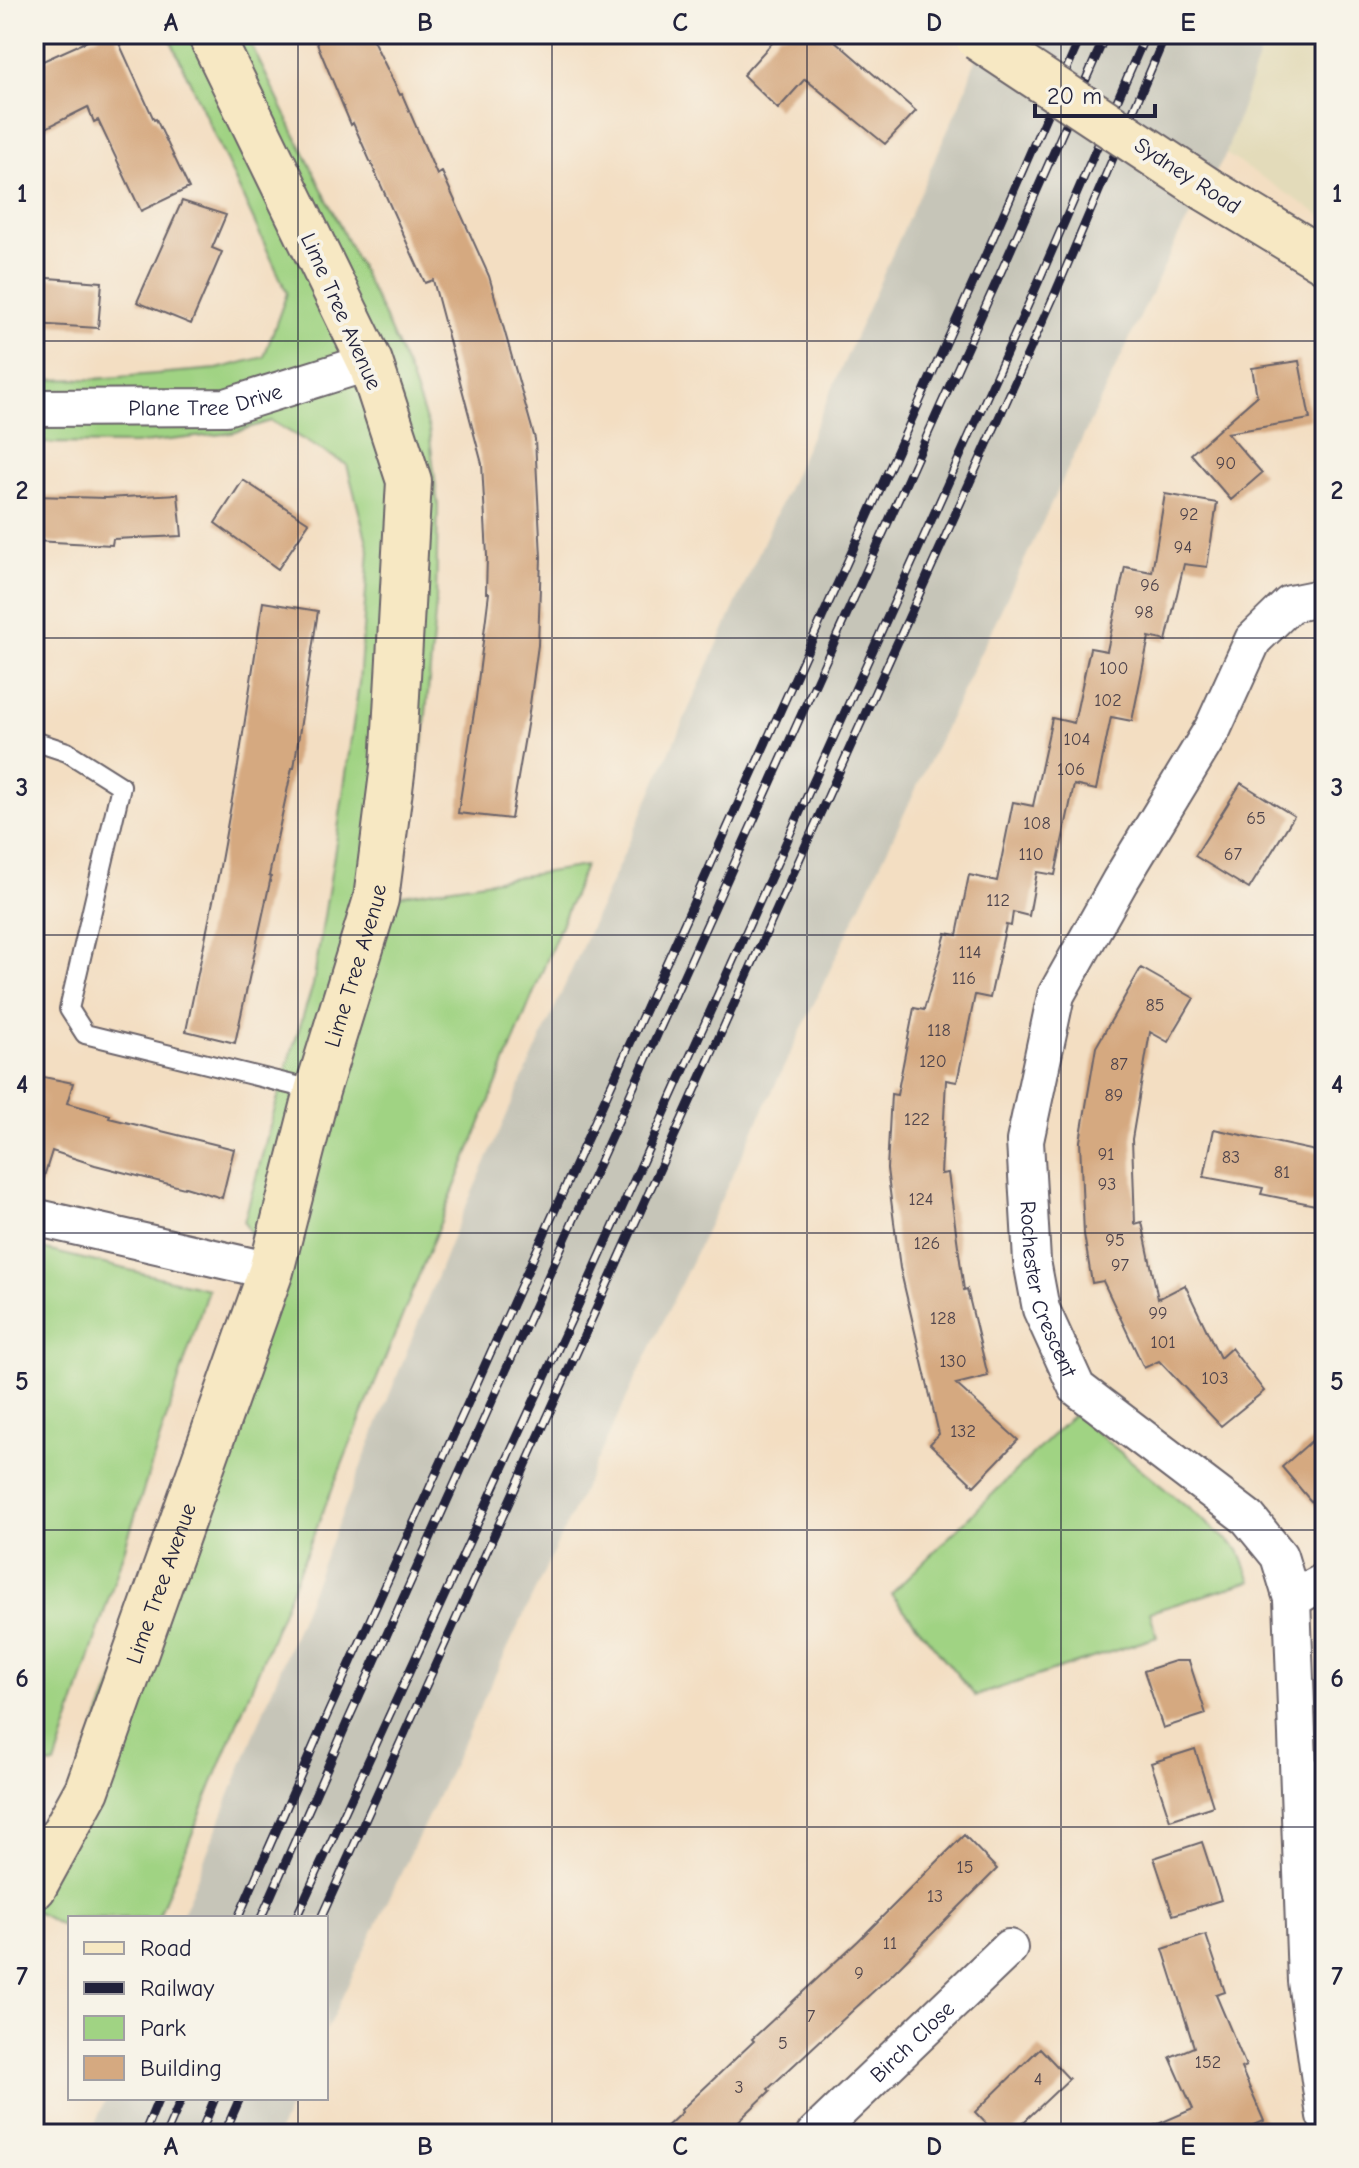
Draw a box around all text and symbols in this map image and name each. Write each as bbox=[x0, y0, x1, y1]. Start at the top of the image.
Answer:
text: A bbox=[164, 8, 179, 38]
text: B bbox=[417, 8, 433, 38]
text: C bbox=[672, 8, 688, 38]
text: D bbox=[926, 8, 942, 38]
text: E bbox=[1180, 8, 1196, 38]
scale bar bbox=[1035, 68, 1155, 118]
text: 20 m bbox=[1047, 82, 1102, 110]
street label: Sydney Road bbox=[1130, 132, 1245, 220]
text: 1 bbox=[17, 179, 27, 209]
text: 1 bbox=[1332, 179, 1342, 209]
street label: Lime Tree Avenue bbox=[295, 229, 387, 394]
street label: Plane Tree Drive bbox=[128, 378, 285, 422]
house number: 90 bbox=[1216, 453, 1236, 474]
text: 2 bbox=[16, 476, 28, 506]
text: 2 bbox=[1331, 476, 1343, 506]
house number: 92 bbox=[1180, 504, 1198, 525]
house number: 94 bbox=[1174, 537, 1192, 558]
house number: 96 bbox=[1140, 575, 1160, 596]
house number: 98 bbox=[1135, 602, 1153, 623]
house number: 100 bbox=[1099, 658, 1129, 679]
house number: 102 bbox=[1094, 690, 1122, 711]
house number: 104 bbox=[1064, 729, 1090, 750]
house number: 106 bbox=[1057, 759, 1085, 780]
text: 3 bbox=[16, 773, 28, 803]
text: 3 bbox=[1331, 773, 1343, 803]
house number: 65 bbox=[1246, 808, 1266, 829]
house number: 108 bbox=[1023, 813, 1051, 834]
house number: 110 bbox=[1018, 844, 1044, 865]
house number: 67 bbox=[1224, 844, 1243, 865]
street label: Lime Tree Avenue bbox=[319, 883, 392, 1051]
house number: 112 bbox=[986, 890, 1010, 911]
house number: 114 bbox=[959, 942, 981, 963]
house number: 116 bbox=[952, 968, 976, 989]
house number: 85 bbox=[1145, 995, 1165, 1016]
house number: 118 bbox=[927, 1020, 951, 1041]
house number: 120 bbox=[919, 1051, 947, 1072]
house number: 87 bbox=[1110, 1054, 1128, 1075]
text: 4 bbox=[16, 1070, 28, 1100]
text: 4 bbox=[1331, 1070, 1343, 1100]
house number: 89 bbox=[1105, 1085, 1123, 1106]
house number: 122 bbox=[904, 1109, 930, 1130]
house number: 91 bbox=[1098, 1144, 1114, 1165]
house number: 83 bbox=[1222, 1147, 1240, 1168]
house number: 81 bbox=[1274, 1162, 1290, 1183]
house number: 93 bbox=[1098, 1174, 1116, 1195]
house number: 124 bbox=[908, 1189, 934, 1210]
street label: Rochester Crescent bbox=[1015, 1200, 1082, 1382]
house number: 95 bbox=[1105, 1230, 1125, 1251]
house number: 126 bbox=[914, 1233, 940, 1254]
house number: 97 bbox=[1111, 1255, 1130, 1276]
house number: 99 bbox=[1148, 1303, 1168, 1324]
house number: 128 bbox=[930, 1308, 956, 1329]
house number: 101 bbox=[1150, 1332, 1176, 1353]
house number: 130 bbox=[939, 1351, 967, 1372]
text: 5 bbox=[15, 1367, 29, 1397]
text: 5 bbox=[1330, 1367, 1344, 1397]
house number: 103 bbox=[1201, 1368, 1229, 1389]
house number: 132 bbox=[950, 1421, 976, 1442]
street label: Lime Tree Avenue bbox=[121, 1500, 202, 1667]
text: 6 bbox=[15, 1664, 29, 1694]
text: 6 bbox=[1330, 1664, 1344, 1694]
house number: 15 bbox=[957, 1857, 973, 1878]
house number: 13 bbox=[927, 1886, 943, 1907]
legend bbox=[68, 1916, 328, 2100]
house number: 11 bbox=[883, 1933, 897, 1954]
text: Road bbox=[140, 1934, 192, 1962]
text: 7 bbox=[16, 1962, 28, 1992]
text: 7 bbox=[1331, 1962, 1343, 1992]
house number: 9 bbox=[854, 1963, 864, 1984]
text: Railway bbox=[140, 1974, 214, 2002]
street label: Birch Close bbox=[865, 1996, 960, 2088]
house number: 7 bbox=[807, 2006, 816, 2027]
text: Park bbox=[140, 2014, 186, 2042]
house number: 5 bbox=[778, 2033, 788, 2054]
house number: 152 bbox=[1195, 2052, 1221, 2073]
text: Building bbox=[140, 2054, 222, 2082]
house number: 4 bbox=[1034, 2069, 1042, 2090]
house number: 3 bbox=[734, 2077, 744, 2098]
text: A bbox=[164, 2132, 179, 2162]
text: B bbox=[417, 2132, 433, 2162]
text: C bbox=[672, 2132, 688, 2162]
text: D bbox=[926, 2132, 942, 2162]
text: E bbox=[1180, 2132, 1196, 2162]

